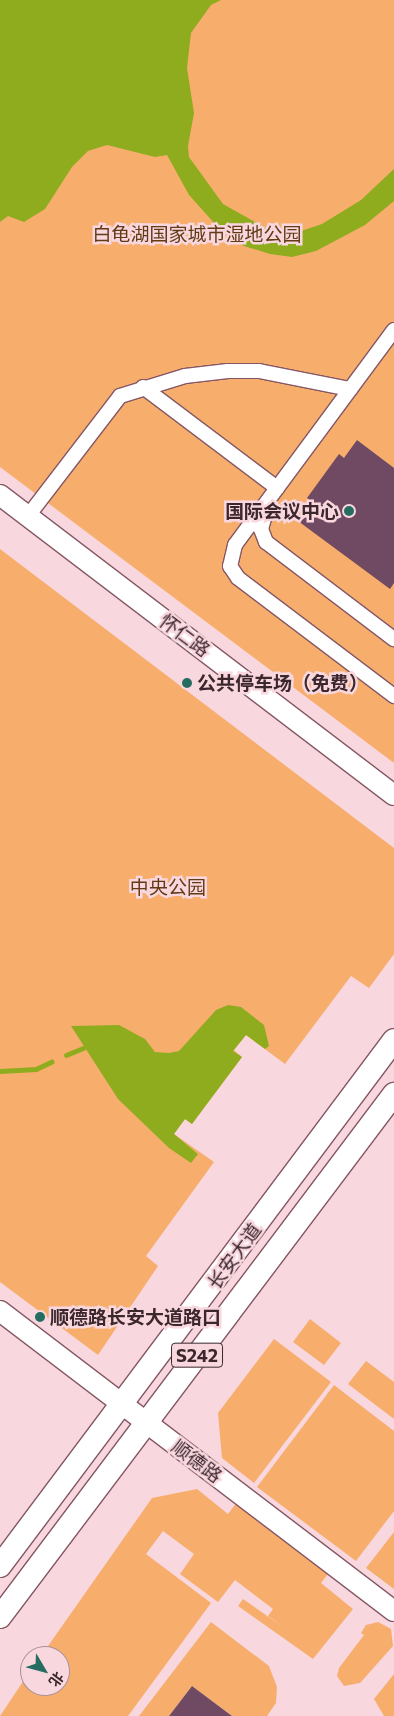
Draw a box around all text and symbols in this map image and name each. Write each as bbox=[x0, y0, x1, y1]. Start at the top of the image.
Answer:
park label: 白龟湖国家城市湿地公园 bbox=[93, 223, 301, 245]
place label: 国际会议中心 bbox=[225, 500, 339, 522]
marker: 国际会议中心 bbox=[343, 505, 355, 517]
street label: 怀仁路 bbox=[155, 609, 215, 661]
place label: 公共停车场（免费） bbox=[197, 672, 368, 694]
marker: 公共停车场（免费） bbox=[181, 677, 193, 689]
park label: 中央公园 bbox=[130, 876, 206, 898]
street label: 长安大道 bbox=[202, 1219, 266, 1293]
place label: 顺德路长安大道路口 bbox=[50, 1306, 221, 1328]
marker: 顺德路长安大道路口 bbox=[34, 1311, 46, 1323]
road number: S242 bbox=[171, 1340, 223, 1370]
street label: 顺德路 bbox=[167, 1435, 227, 1487]
north arrow bbox=[20, 1646, 70, 1696]
text: 北 bbox=[46, 1669, 68, 1690]

